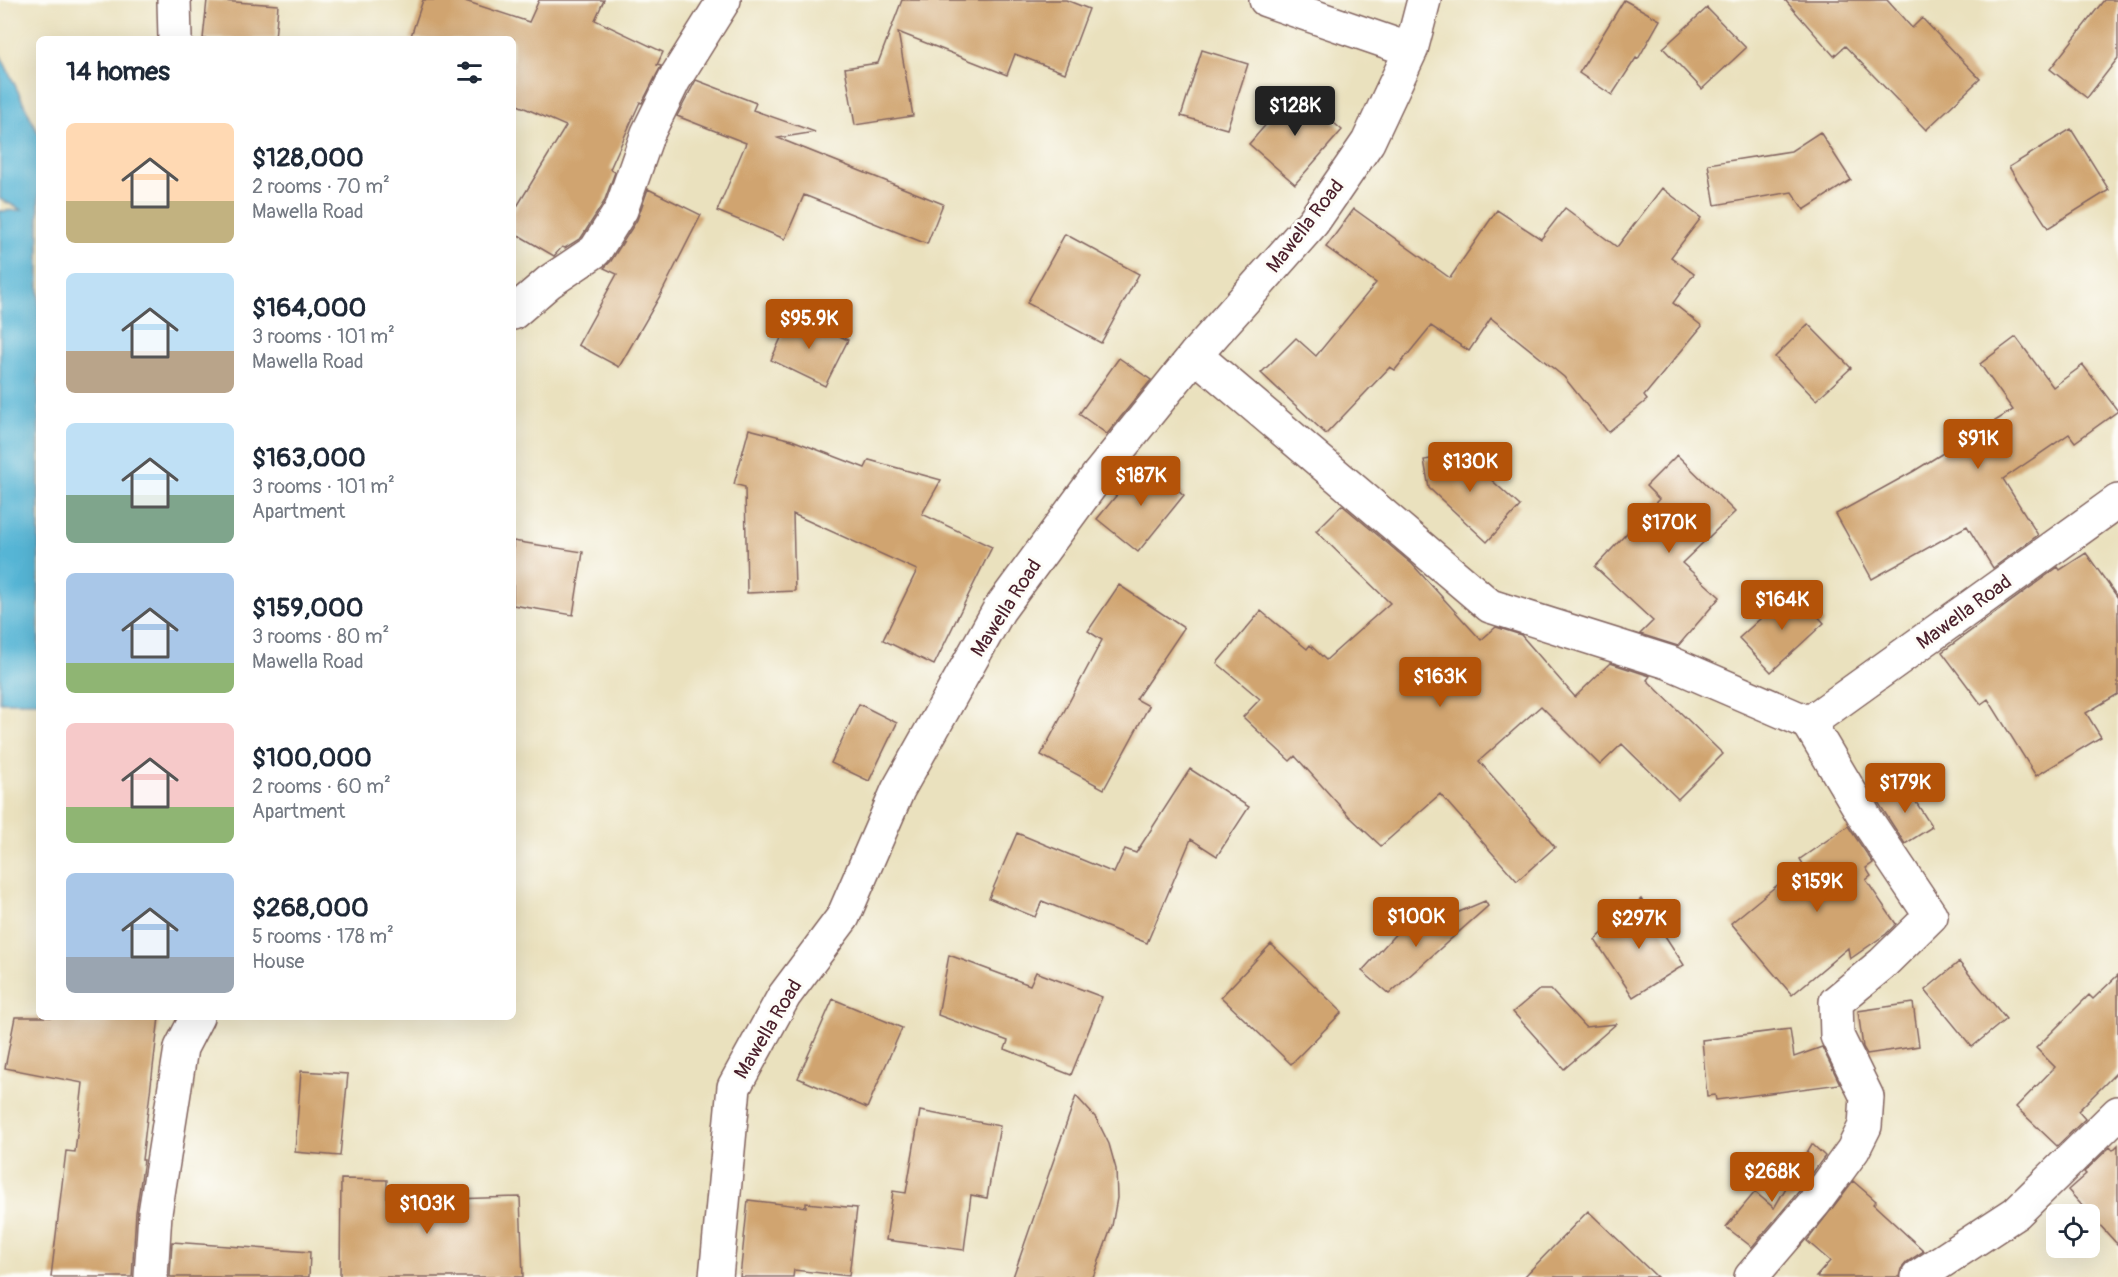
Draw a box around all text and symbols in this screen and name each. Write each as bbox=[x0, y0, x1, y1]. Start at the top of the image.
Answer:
text: 14 homes bbox=[66, 56, 170, 88]
icon: filters bbox=[453, 56, 486, 89]
pin: $128K bbox=[1253, 86, 1337, 137]
text: $128K bbox=[1269, 93, 1321, 118]
text: $128,000 bbox=[252, 142, 364, 174]
icon: home bbox=[114, 147, 186, 219]
text: 2 rooms · 70 m² bbox=[252, 174, 390, 199]
street label: Mawella Road bbox=[1261, 174, 1349, 278]
text: Mawella Road bbox=[252, 199, 364, 224]
text: $164,000 bbox=[252, 292, 366, 324]
icon: home bbox=[114, 297, 186, 369]
pin: $95.9K bbox=[760, 299, 858, 350]
text: $95.9K bbox=[780, 306, 838, 331]
text: 3 rooms · 101 m² bbox=[252, 324, 395, 349]
text: Mawella Road bbox=[252, 349, 364, 374]
pin: $91K bbox=[1942, 419, 2014, 470]
text: $91K bbox=[1957, 426, 1999, 451]
text: $163,000 bbox=[252, 442, 366, 474]
pin: $130K bbox=[1428, 442, 1512, 493]
icon: home bbox=[114, 447, 186, 519]
text: $130K bbox=[1442, 449, 1498, 474]
pin: $187K bbox=[1099, 456, 1183, 507]
text: $187K bbox=[1115, 463, 1167, 488]
text: 3 rooms · 101 m² bbox=[252, 474, 395, 499]
text: Apartment bbox=[252, 499, 345, 524]
pin: $170K bbox=[1627, 503, 1711, 554]
text: $170K bbox=[1642, 510, 1696, 535]
street label: Mawella Road bbox=[965, 554, 1047, 662]
street label: Mawella Road bbox=[1911, 569, 2017, 655]
pin: $164K bbox=[1740, 580, 1824, 631]
text: $164K bbox=[1755, 587, 1809, 612]
text: $159,000 bbox=[252, 592, 364, 624]
icon: home bbox=[114, 597, 186, 669]
text: 3 rooms · 80 m² bbox=[252, 624, 389, 649]
text: Mawella Road bbox=[252, 649, 364, 674]
pin: $163K bbox=[1398, 657, 1482, 708]
text: $163K bbox=[1413, 664, 1467, 689]
text: $100,000 bbox=[252, 742, 372, 774]
icon: home bbox=[114, 747, 186, 819]
pin: $179K bbox=[1863, 763, 1947, 814]
text: $179K bbox=[1879, 770, 1931, 795]
text: 2 rooms · 60 m² bbox=[252, 774, 391, 799]
text: Apartment bbox=[252, 799, 345, 824]
pin: $159K bbox=[1775, 862, 1859, 913]
text: $159K bbox=[1791, 869, 1843, 894]
text: $268,000 bbox=[252, 892, 369, 924]
icon: home bbox=[114, 897, 186, 969]
pin: $100K bbox=[1374, 897, 1458, 948]
pin: $297K bbox=[1597, 899, 1681, 950]
text: $100K bbox=[1387, 904, 1445, 929]
text: $297K bbox=[1612, 906, 1666, 931]
text: 5 rooms · 178 m² bbox=[252, 924, 394, 949]
text: House bbox=[252, 949, 304, 974]
street label: Mawella Road bbox=[729, 975, 807, 1083]
pin: $268K bbox=[1730, 1152, 1814, 1203]
text: $268K bbox=[1744, 1159, 1800, 1184]
pin: $103K bbox=[385, 1184, 469, 1235]
text: $103K bbox=[399, 1191, 455, 1216]
map controls bbox=[2046, 1204, 2100, 1258]
button: locate bbox=[2046, 1204, 2100, 1258]

